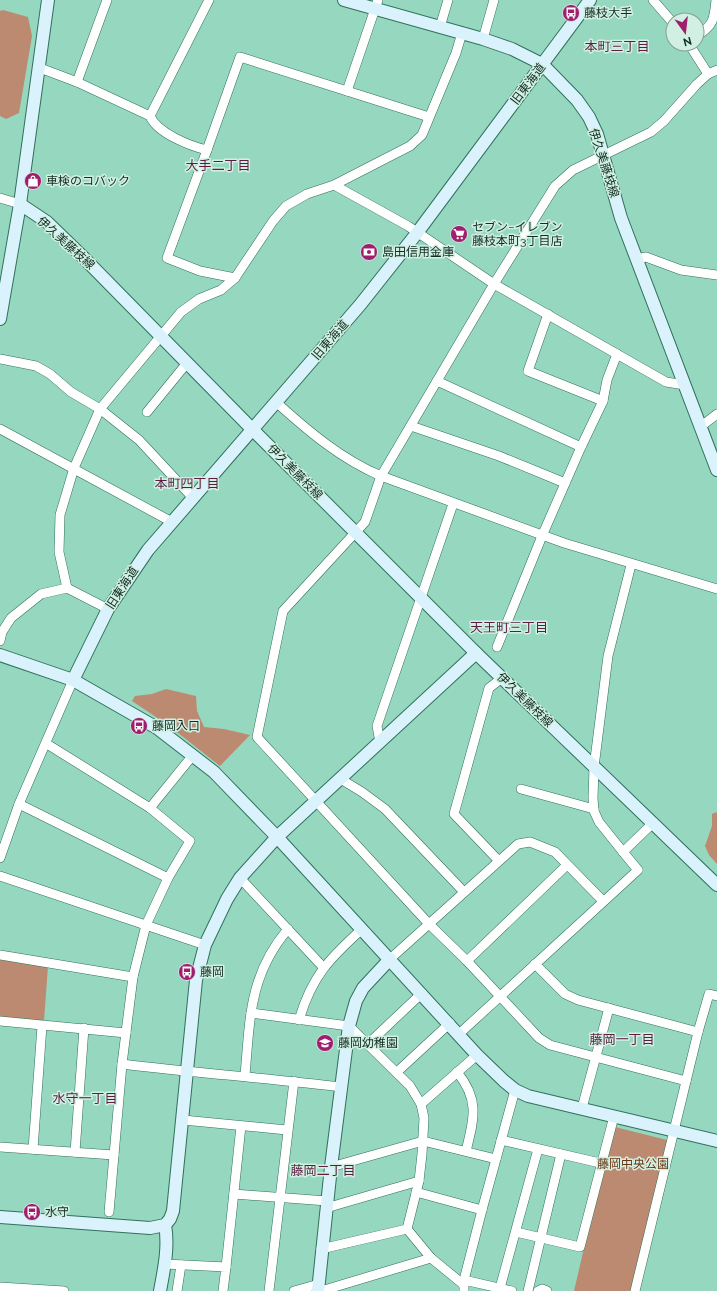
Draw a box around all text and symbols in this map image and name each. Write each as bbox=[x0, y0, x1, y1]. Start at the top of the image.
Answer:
bus stop icon: 藤枝大手 bbox=[561, 3, 581, 23]
place label: 藤枝大手 bbox=[584, 6, 632, 20]
north arrow bbox=[665, 12, 705, 52]
text: N bbox=[682, 34, 693, 49]
district label: 本町三丁目 bbox=[584, 39, 650, 54]
street label: 旧東海道 bbox=[508, 61, 548, 107]
street label: 伊久美藤枝線 bbox=[586, 127, 622, 199]
district label: 大手二丁目 bbox=[185, 158, 251, 173]
shop icon: 車検のコバック bbox=[23, 171, 43, 191]
place label: 車検のコバック bbox=[46, 174, 130, 188]
street label: 伊久美藤枝線 bbox=[35, 214, 97, 272]
place label: セブン−イレブン 藤枝本町3丁目店 bbox=[472, 220, 562, 248]
supermarket icon: セブン−イレブン 藤枝本町3丁目店 bbox=[449, 224, 469, 244]
bank icon: 島田信用金庫 bbox=[359, 242, 379, 262]
place label: 島田信用金庫 bbox=[382, 245, 454, 259]
street label: 旧東海道 bbox=[309, 317, 351, 363]
street label: 伊久美藤枝線 bbox=[265, 442, 325, 502]
district label: 本町四丁目 bbox=[154, 476, 220, 491]
street label: 旧東海道 bbox=[103, 564, 141, 612]
district label: 天王町三丁目 bbox=[470, 620, 548, 635]
street label: 伊久美藤枝線 bbox=[494, 670, 556, 730]
bus stop icon: 藤岡入口 bbox=[129, 716, 149, 736]
place label: 藤岡入口 bbox=[152, 719, 200, 733]
bus stop icon: 藤岡 bbox=[177, 962, 197, 982]
place label: 藤岡 bbox=[200, 965, 224, 979]
district label: 藤岡一丁目 bbox=[589, 1032, 655, 1047]
school or university icon: 藤岡幼稚園 bbox=[315, 1033, 335, 1053]
place label: 藤岡幼稚園 bbox=[338, 1036, 398, 1050]
district label: 水守一丁目 bbox=[52, 1091, 118, 1106]
park label: 藤岡中央公園 bbox=[597, 1157, 669, 1171]
district label: 藤岡二丁目 bbox=[290, 1163, 356, 1178]
bus stop icon: 水守 bbox=[22, 1202, 42, 1222]
place label: 水守 bbox=[45, 1205, 69, 1219]

